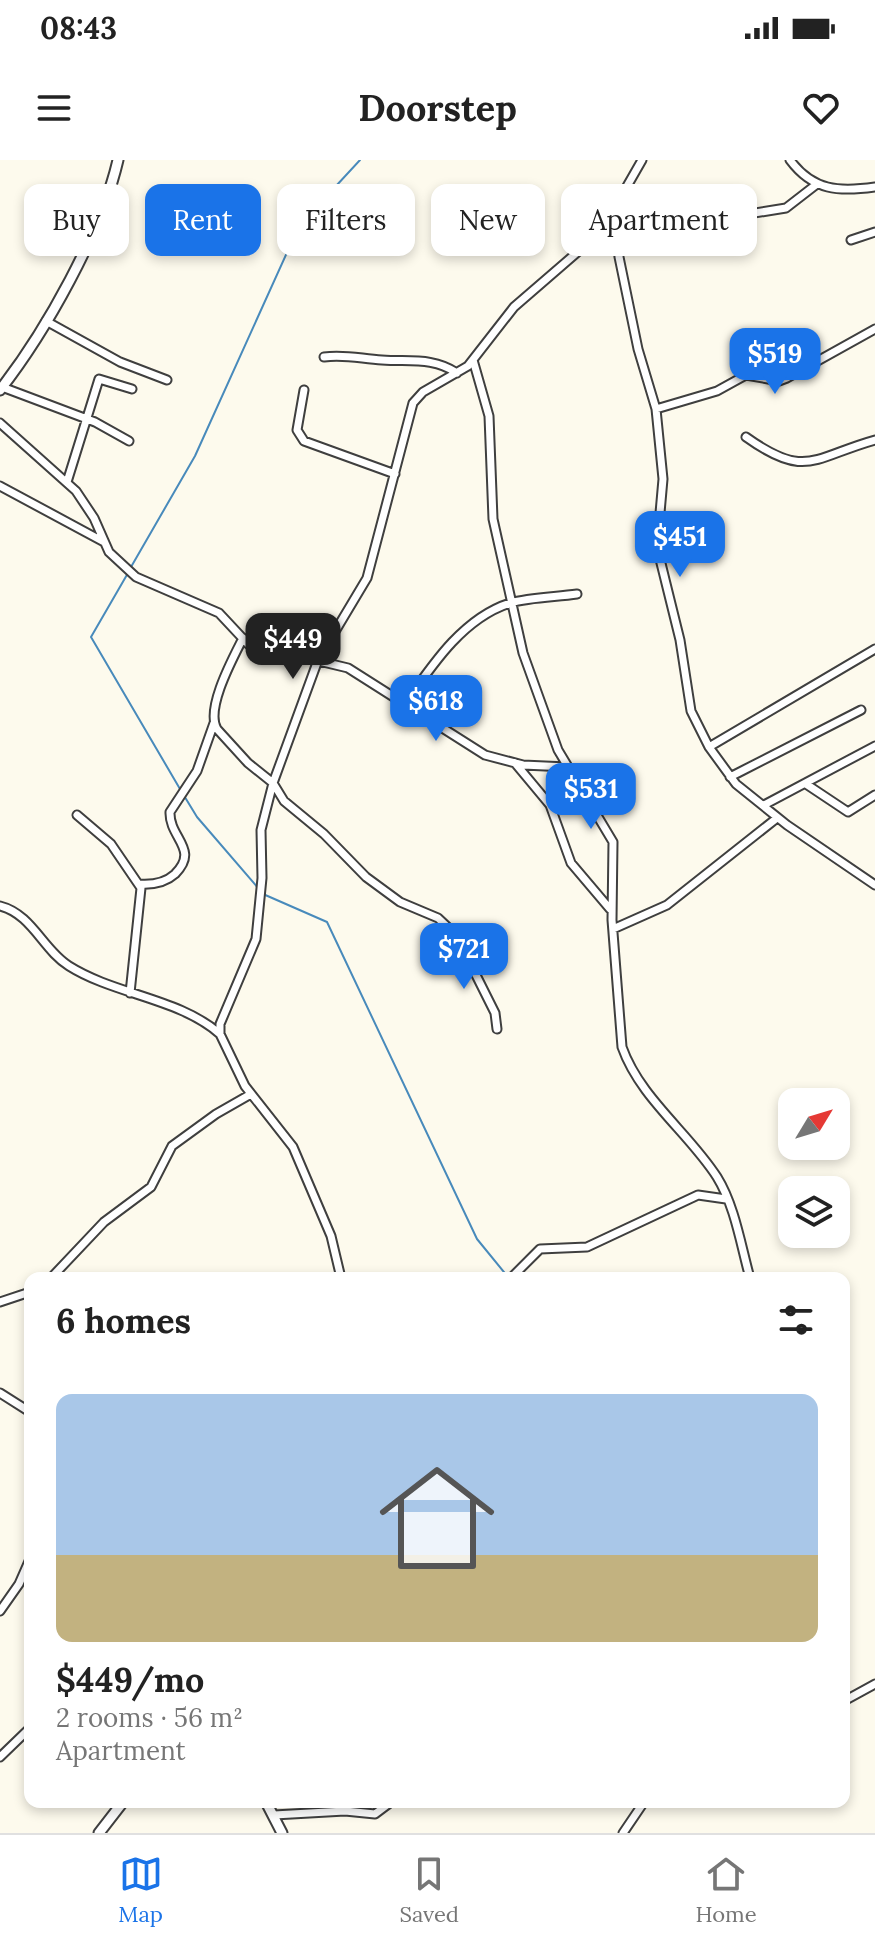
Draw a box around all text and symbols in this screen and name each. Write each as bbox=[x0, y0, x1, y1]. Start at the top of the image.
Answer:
text: 08:43 bbox=[40, 9, 117, 47]
text: Doorstep bbox=[358, 85, 517, 131]
icon: menu bbox=[32, 86, 76, 130]
icon: heart bbox=[799, 86, 843, 130]
chip: Buy bbox=[24, 184, 129, 256]
chip: Rent bbox=[145, 184, 261, 256]
chip: Filters bbox=[277, 184, 415, 256]
chip: New bbox=[431, 184, 545, 256]
chip: Apartment bbox=[561, 184, 757, 256]
pin: $519 bbox=[728, 328, 822, 396]
text: $519 bbox=[748, 337, 802, 370]
pin: $451 bbox=[633, 511, 727, 579]
text: $451 bbox=[653, 520, 707, 553]
pin: $449 bbox=[246, 613, 340, 681]
text: $449 bbox=[264, 622, 322, 655]
pin: $618 bbox=[389, 675, 483, 743]
text: $618 bbox=[408, 684, 464, 717]
pin: $531 bbox=[544, 763, 638, 831]
text: $531 bbox=[564, 772, 618, 805]
pin: $721 bbox=[417, 923, 511, 991]
text: $721 bbox=[438, 932, 490, 965]
north arrow bbox=[778, 1088, 850, 1160]
map controls bbox=[778, 1088, 850, 1248]
button: layers bbox=[778, 1176, 850, 1248]
icon: filters bbox=[774, 1298, 818, 1342]
text: 6 homes bbox=[56, 1299, 191, 1342]
icon: home bbox=[365, 1446, 509, 1590]
text: $449/mo bbox=[56, 1658, 204, 1701]
text: 2 rooms · 56 m² bbox=[56, 1701, 243, 1734]
text: Apartment bbox=[56, 1734, 186, 1767]
tab: Map bbox=[118, 1852, 163, 1928]
tab: Saved bbox=[399, 1852, 459, 1928]
tab: Home bbox=[696, 1852, 757, 1928]

